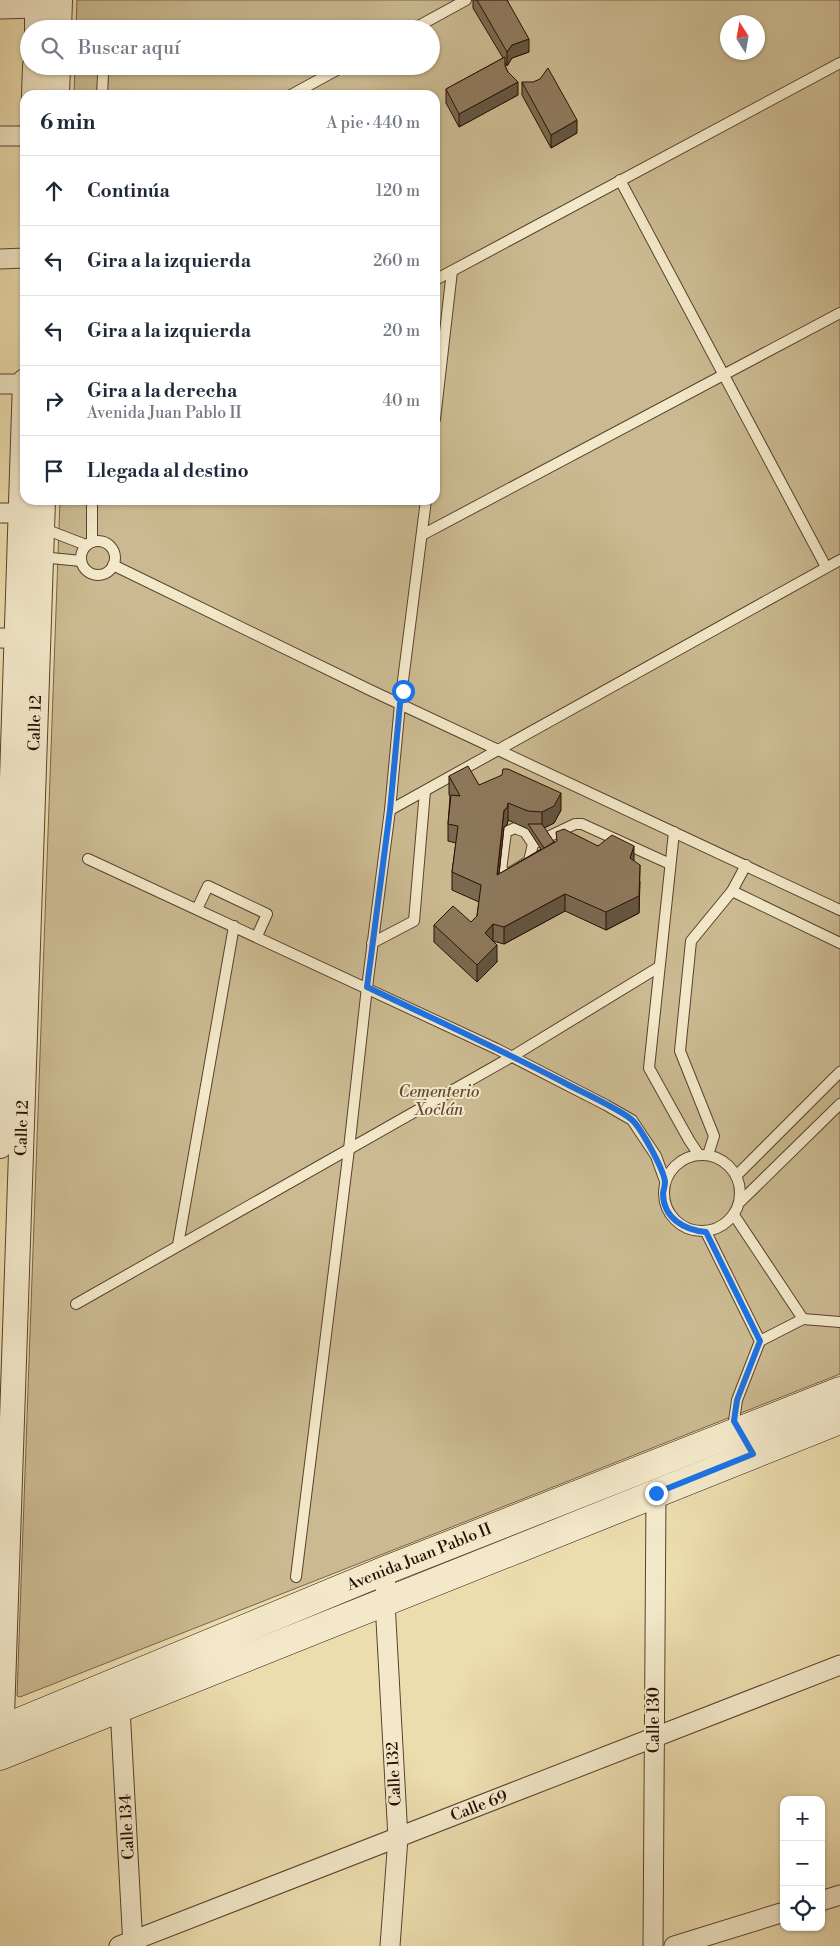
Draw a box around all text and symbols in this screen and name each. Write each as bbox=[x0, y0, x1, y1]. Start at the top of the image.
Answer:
north arrow bbox=[720, 15, 765, 60]
search box bbox=[20, 20, 440, 75]
icon: search bbox=[38, 34, 66, 62]
text: Buscar aquí bbox=[78, 36, 180, 60]
text: 6 min bbox=[40, 110, 95, 136]
text: A pie · 440 m bbox=[327, 113, 420, 133]
icon: ahead bbox=[40, 177, 68, 205]
text: Continúa bbox=[87, 179, 170, 203]
text: 120 m bbox=[376, 181, 420, 201]
icon: left bbox=[40, 247, 68, 275]
text: Gira a la izquierda bbox=[87, 249, 251, 273]
text: 260 m bbox=[373, 251, 420, 271]
icon: left bbox=[40, 317, 68, 345]
text: Gira a la izquierda bbox=[87, 319, 251, 343]
text: 20 m bbox=[383, 321, 420, 341]
text: Gira a la derecha bbox=[87, 379, 237, 403]
icon: right bbox=[40, 387, 68, 415]
text: 40 m bbox=[383, 391, 420, 411]
text: Avenida Juan Pablo II bbox=[87, 403, 242, 423]
icon: arrive bbox=[40, 457, 68, 485]
text: Llegada al destino bbox=[87, 459, 249, 483]
route start bbox=[392, 680, 415, 703]
street label: Calle 12 bbox=[24, 695, 46, 751]
park label: Cementerio Xoclán bbox=[398, 1082, 480, 1120]
street label: Calle 12 bbox=[11, 1100, 33, 1156]
route end bbox=[645, 1482, 668, 1505]
street label: Avenida Juan Pablo II bbox=[343, 1519, 494, 1596]
street label: Calle 130 bbox=[644, 1687, 664, 1753]
street label: Calle 132 bbox=[382, 1741, 406, 1807]
street label: Calle 69 bbox=[448, 1786, 511, 1826]
street label: Calle 134 bbox=[115, 1793, 139, 1860]
map controls bbox=[780, 1796, 825, 1931]
button: + bbox=[780, 1796, 825, 1841]
button: − bbox=[780, 1841, 825, 1886]
button: locate bbox=[780, 1886, 825, 1931]

